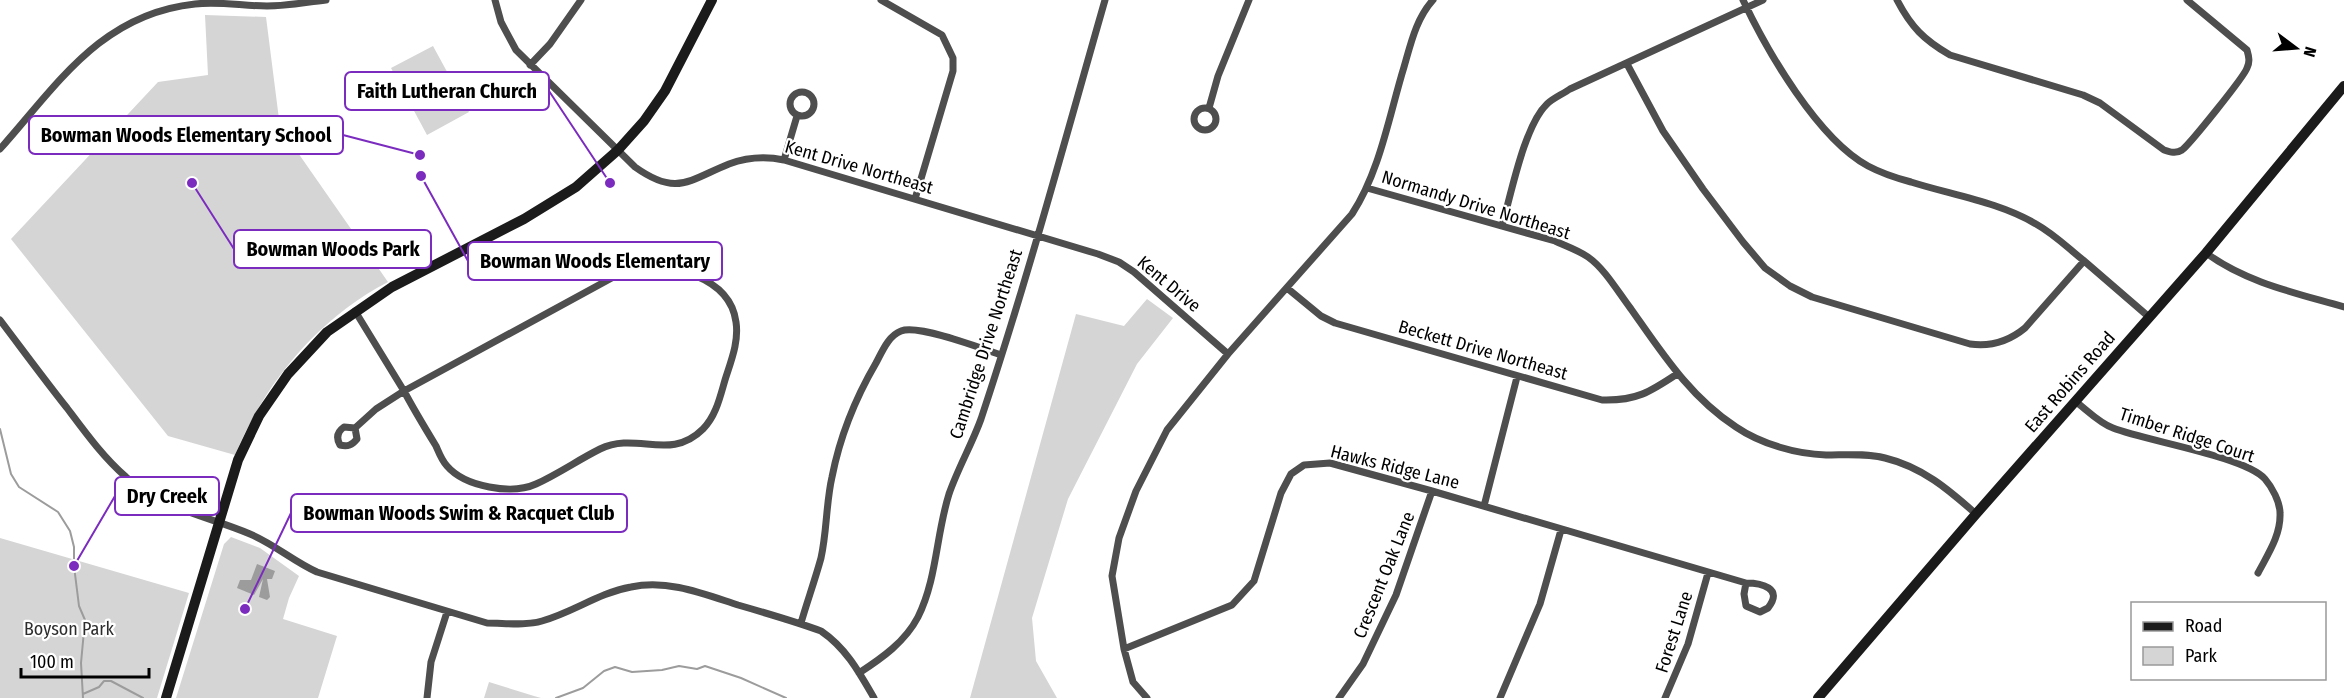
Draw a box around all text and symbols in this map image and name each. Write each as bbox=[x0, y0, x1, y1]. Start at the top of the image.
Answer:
north arrow bbox=[2266, 18, 2326, 78]
text: N bbox=[2299, 45, 2320, 59]
callout: Faith Lutheran Church bbox=[345, 72, 549, 110]
text: Faith Lutheran Church bbox=[357, 79, 537, 103]
callout: Bowman Woods Elementary School bbox=[29, 116, 343, 154]
text: Bowman Woods Elementary School bbox=[41, 123, 332, 147]
street label: Kent Drive Northeast bbox=[782, 135, 936, 199]
street label: Normandy Drive Northeast bbox=[1379, 166, 1573, 244]
callout: Bowman Woods Park bbox=[234, 230, 431, 268]
text: Bowman Woods Park bbox=[246, 237, 420, 261]
callout: Bowman Woods Elementary bbox=[468, 242, 722, 280]
street label: Cambridge Drive Northeast bbox=[945, 246, 1027, 442]
text: Bowman Woods Elementary bbox=[480, 249, 711, 273]
street label: Kent Drive bbox=[1133, 251, 1205, 317]
street label: Beckett Drive Northeast bbox=[1396, 315, 1570, 385]
street label: East Robins Road bbox=[2020, 327, 2120, 437]
street label: Timber Ridge Court bbox=[2117, 403, 2257, 467]
street label: Hawks Ridge Lane bbox=[1328, 440, 1462, 494]
callout: Dry Creek bbox=[115, 477, 219, 515]
text: Dry Creek bbox=[127, 484, 208, 508]
callout: Bowman Woods Swim & Racquet Club bbox=[291, 494, 627, 532]
text: Bowman Woods Swim & Racquet Club bbox=[303, 501, 615, 525]
street label: Crescent Oak Lane bbox=[1349, 508, 1419, 642]
street label: Forest Lane bbox=[1651, 588, 1698, 675]
legend bbox=[2131, 602, 2326, 680]
text: Road bbox=[2185, 615, 2222, 637]
park label: Boyson Park bbox=[24, 618, 115, 640]
scale bar bbox=[21, 641, 148, 679]
text: Park bbox=[2185, 645, 2218, 667]
text: 100 m bbox=[30, 651, 74, 673]

